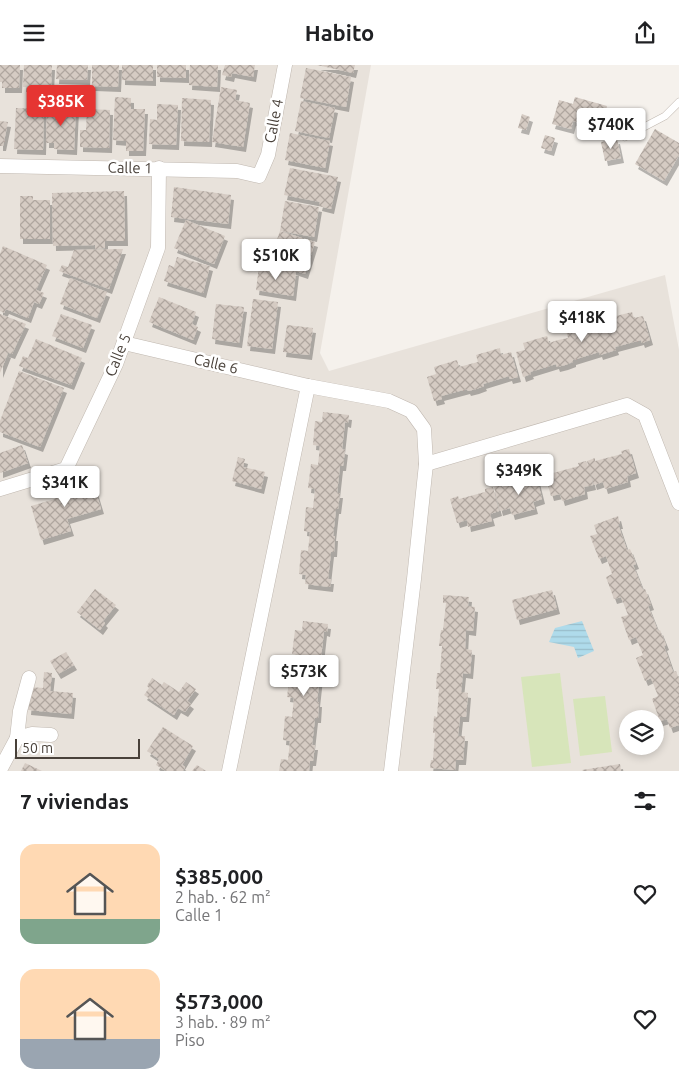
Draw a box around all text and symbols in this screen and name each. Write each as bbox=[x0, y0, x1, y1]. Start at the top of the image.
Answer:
icon: menu bbox=[20, 19, 48, 47]
icon: share bbox=[631, 19, 659, 47]
text: Habito bbox=[305, 20, 374, 45]
pin: $385K bbox=[26, 85, 96, 127]
text: $385K bbox=[38, 92, 84, 110]
street label: Calle 4 bbox=[261, 97, 286, 145]
pin: $740K bbox=[576, 107, 646, 150]
text: $740K bbox=[588, 115, 634, 133]
street label: Calle 1 bbox=[107, 159, 153, 176]
pin: $510K bbox=[241, 239, 311, 281]
text: $510K bbox=[253, 246, 299, 264]
pin: $418K bbox=[547, 301, 617, 343]
text: $418K bbox=[559, 308, 605, 326]
street label: Calle 5 bbox=[101, 331, 134, 379]
street label: Calle 6 bbox=[192, 350, 240, 377]
pin: $349K bbox=[484, 453, 554, 496]
text: $349K bbox=[496, 461, 542, 479]
pin: $341K bbox=[30, 465, 100, 508]
text: $341K bbox=[42, 473, 88, 491]
pin: $573K bbox=[269, 655, 339, 697]
text: $573K bbox=[281, 662, 327, 680]
map controls bbox=[619, 710, 664, 755]
button: layers bbox=[619, 710, 664, 755]
scale bar bbox=[15, 736, 140, 759]
text: 50 m bbox=[22, 740, 53, 756]
icon: filters bbox=[631, 787, 659, 815]
text: 7 viviendas bbox=[20, 789, 129, 813]
icon: home bbox=[60, 864, 120, 924]
text: $385,000 bbox=[175, 864, 263, 888]
icon: heart bbox=[631, 880, 659, 908]
text: 2 hab. · 62 m² bbox=[175, 888, 271, 906]
text: Calle 1 bbox=[175, 906, 223, 924]
icon: home bbox=[60, 989, 120, 1049]
text: $573,000 bbox=[175, 989, 263, 1013]
icon: heart bbox=[631, 1005, 659, 1033]
text: 3 hab. · 89 m² bbox=[175, 1013, 271, 1031]
text: Piso bbox=[175, 1031, 205, 1049]

